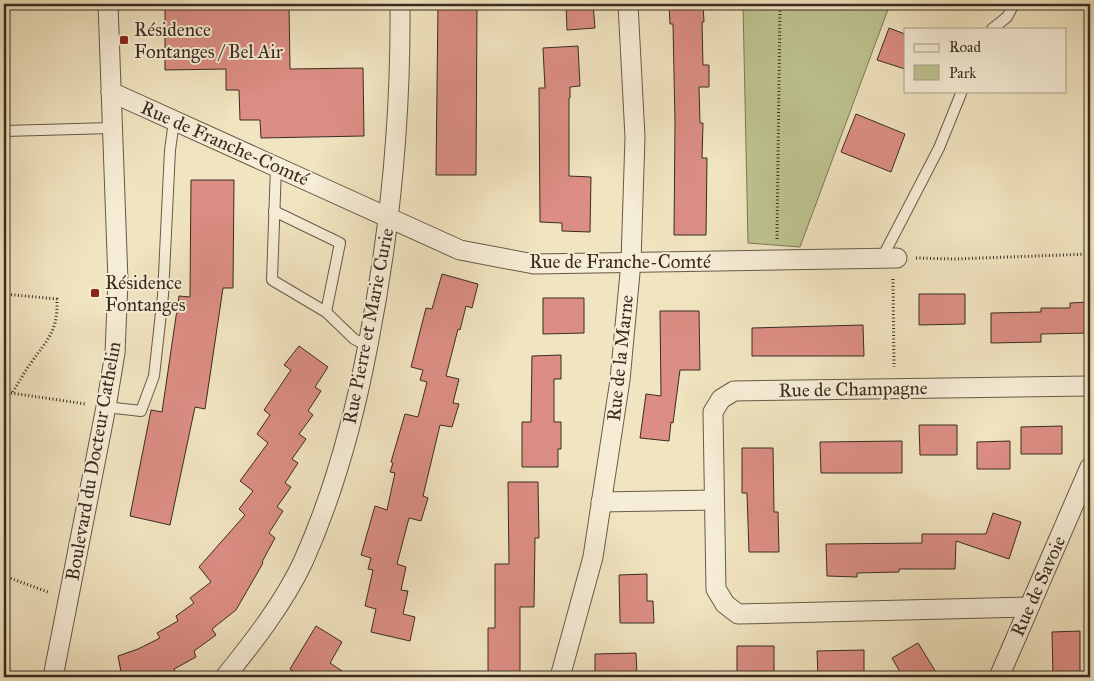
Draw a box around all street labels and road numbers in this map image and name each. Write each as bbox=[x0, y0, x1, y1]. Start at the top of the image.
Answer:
street label: Rue de Franche-Comté bbox=[137, 96, 313, 190]
street label: Rue Pierre et Marie Curie bbox=[338, 226, 398, 426]
street label: Rue de Franche-Comté bbox=[529, 250, 711, 273]
street label: Rue de la Marne bbox=[602, 294, 638, 422]
street label: Boulevard du Docteur Cathelin bbox=[61, 340, 125, 582]
street label: Rue de Champagne bbox=[778, 376, 928, 403]
street label: Rue de Savoie bbox=[1006, 532, 1070, 640]

